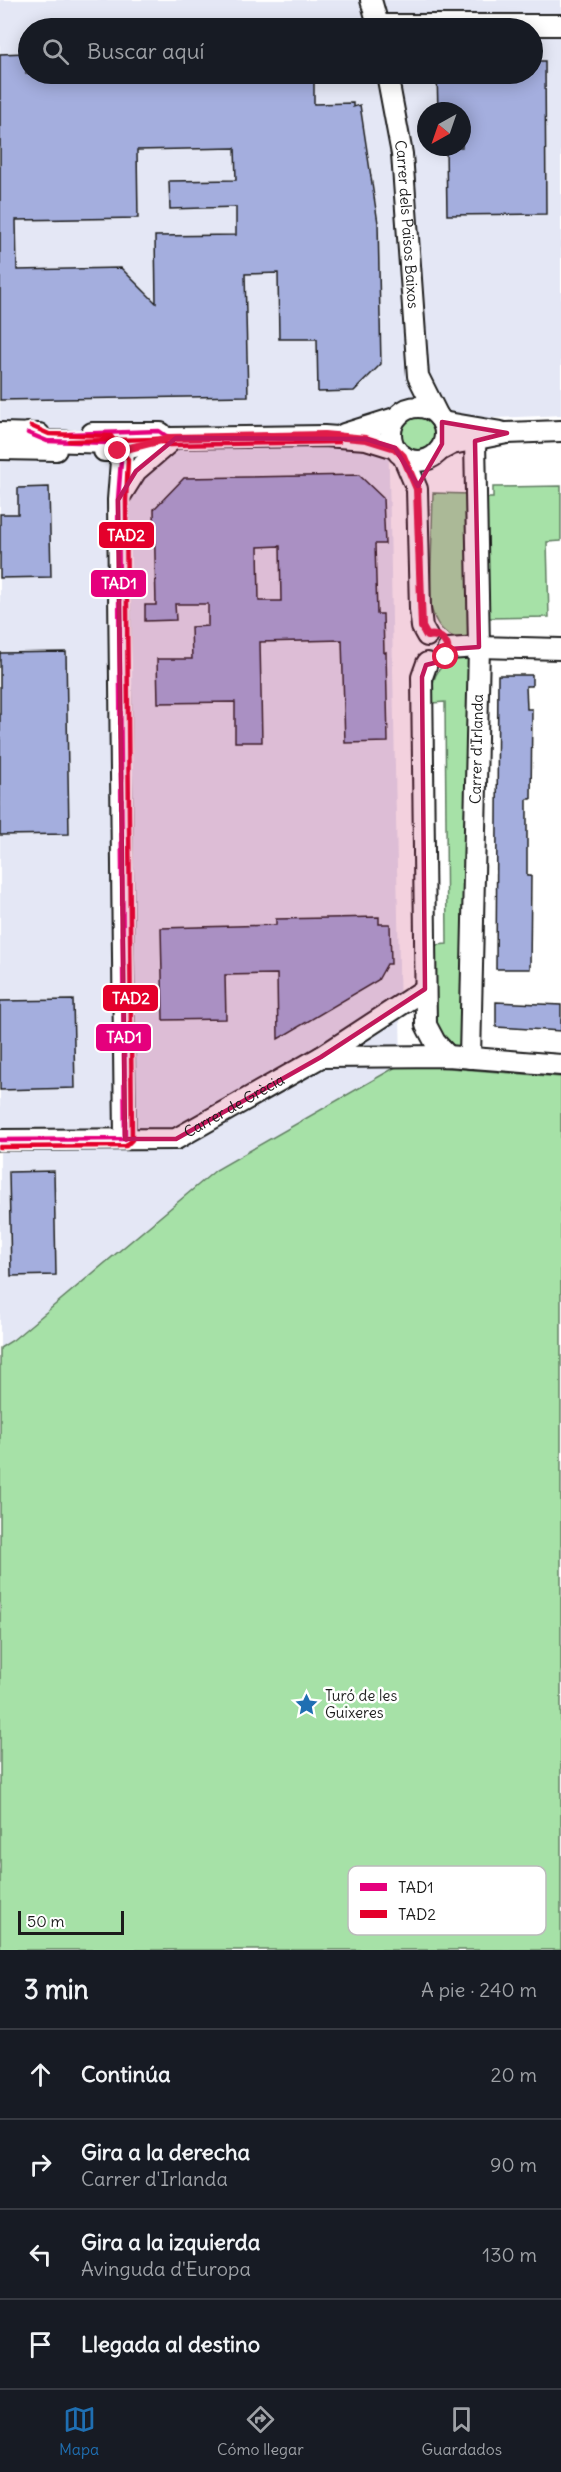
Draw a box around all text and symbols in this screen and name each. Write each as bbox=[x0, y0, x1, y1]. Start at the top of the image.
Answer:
search box bbox=[18, 18, 543, 84]
icon: search bbox=[39, 35, 72, 68]
text: Buscar aquí bbox=[87, 37, 204, 65]
north arrow bbox=[417, 102, 471, 156]
street label: Carrer dels Països Baixos bbox=[391, 139, 423, 310]
route end bbox=[104, 437, 130, 463]
line badge: TAD2 bbox=[98, 521, 155, 549]
text: TAD2 bbox=[107, 525, 145, 545]
line badge: TAD1 bbox=[90, 569, 147, 598]
text: TAD1 bbox=[101, 573, 137, 593]
route start bbox=[432, 643, 458, 669]
street label: Carrer d'Irlanda bbox=[466, 693, 487, 804]
line badge: TAD2 bbox=[102, 984, 159, 1012]
text: TAD2 bbox=[112, 988, 150, 1008]
line badge: TAD1 bbox=[95, 1023, 152, 1052]
text: TAD1 bbox=[106, 1027, 142, 1047]
street label: Carrer de Grècia bbox=[180, 1069, 288, 1142]
place label: Turó de les Guixeres bbox=[325, 1686, 397, 1722]
place icon: Turó de les Guixeres bbox=[294, 1692, 320, 1718]
legend bbox=[348, 1866, 546, 1935]
text: TAD1 bbox=[398, 1877, 434, 1897]
text: TAD2 bbox=[398, 1904, 436, 1924]
scale bar bbox=[18, 1908, 124, 1936]
text: 50 m bbox=[27, 1911, 65, 1931]
text: 3 min bbox=[24, 1973, 89, 2006]
text: A pie · 240 m bbox=[421, 1977, 537, 2002]
icon: ahead bbox=[24, 2058, 57, 2091]
text: Continúa bbox=[81, 2060, 170, 2088]
text: 20 m bbox=[491, 2062, 537, 2087]
text: Gira a la derecha bbox=[81, 2138, 250, 2166]
icon: right bbox=[24, 2148, 57, 2181]
text: 90 m bbox=[490, 2152, 537, 2177]
text: Carrer d'Irlanda bbox=[81, 2166, 228, 2191]
text: Gira a la izquierda bbox=[81, 2228, 260, 2256]
icon: left bbox=[24, 2238, 57, 2271]
text: 130 m bbox=[482, 2242, 537, 2267]
text: Avinguda d'Europa bbox=[81, 2256, 251, 2281]
icon: arrive bbox=[24, 2328, 57, 2361]
text: Llegada al destino bbox=[81, 2330, 260, 2358]
tab: Mapa bbox=[59, 2403, 99, 2459]
tab: Cómo llegar bbox=[217, 2403, 304, 2459]
tab: Guardados bbox=[422, 2403, 502, 2459]

